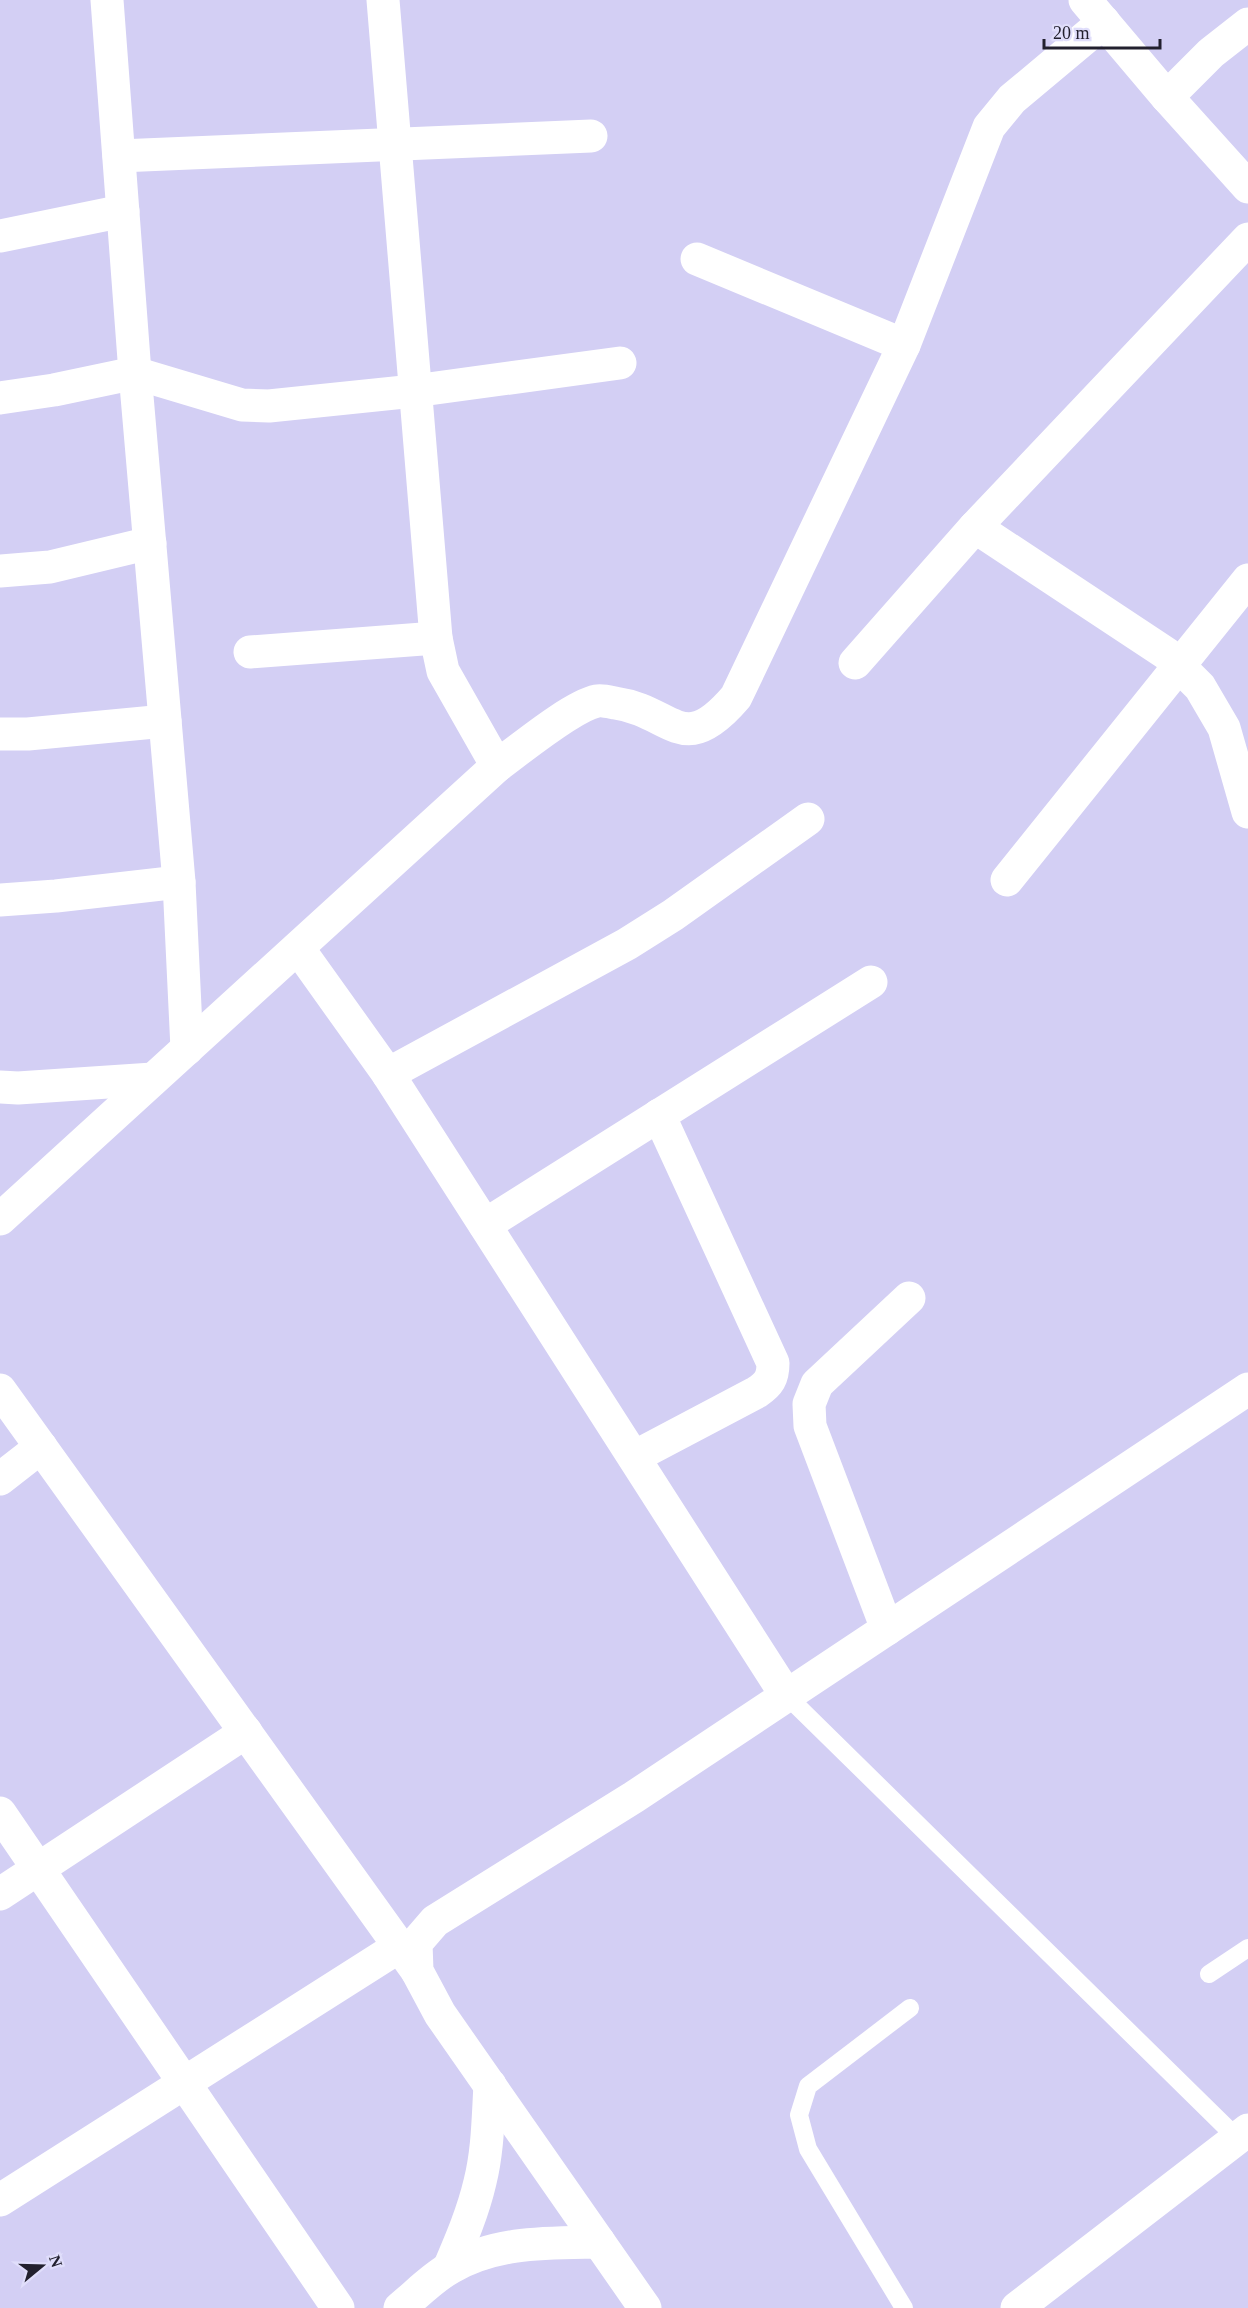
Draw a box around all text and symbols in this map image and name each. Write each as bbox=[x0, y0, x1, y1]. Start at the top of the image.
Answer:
scale bar bbox=[1044, 12, 1160, 50]
text: 20 m bbox=[1053, 23, 1090, 43]
north arrow bbox=[12, 2236, 72, 2296]
text: N bbox=[46, 2253, 66, 2270]

